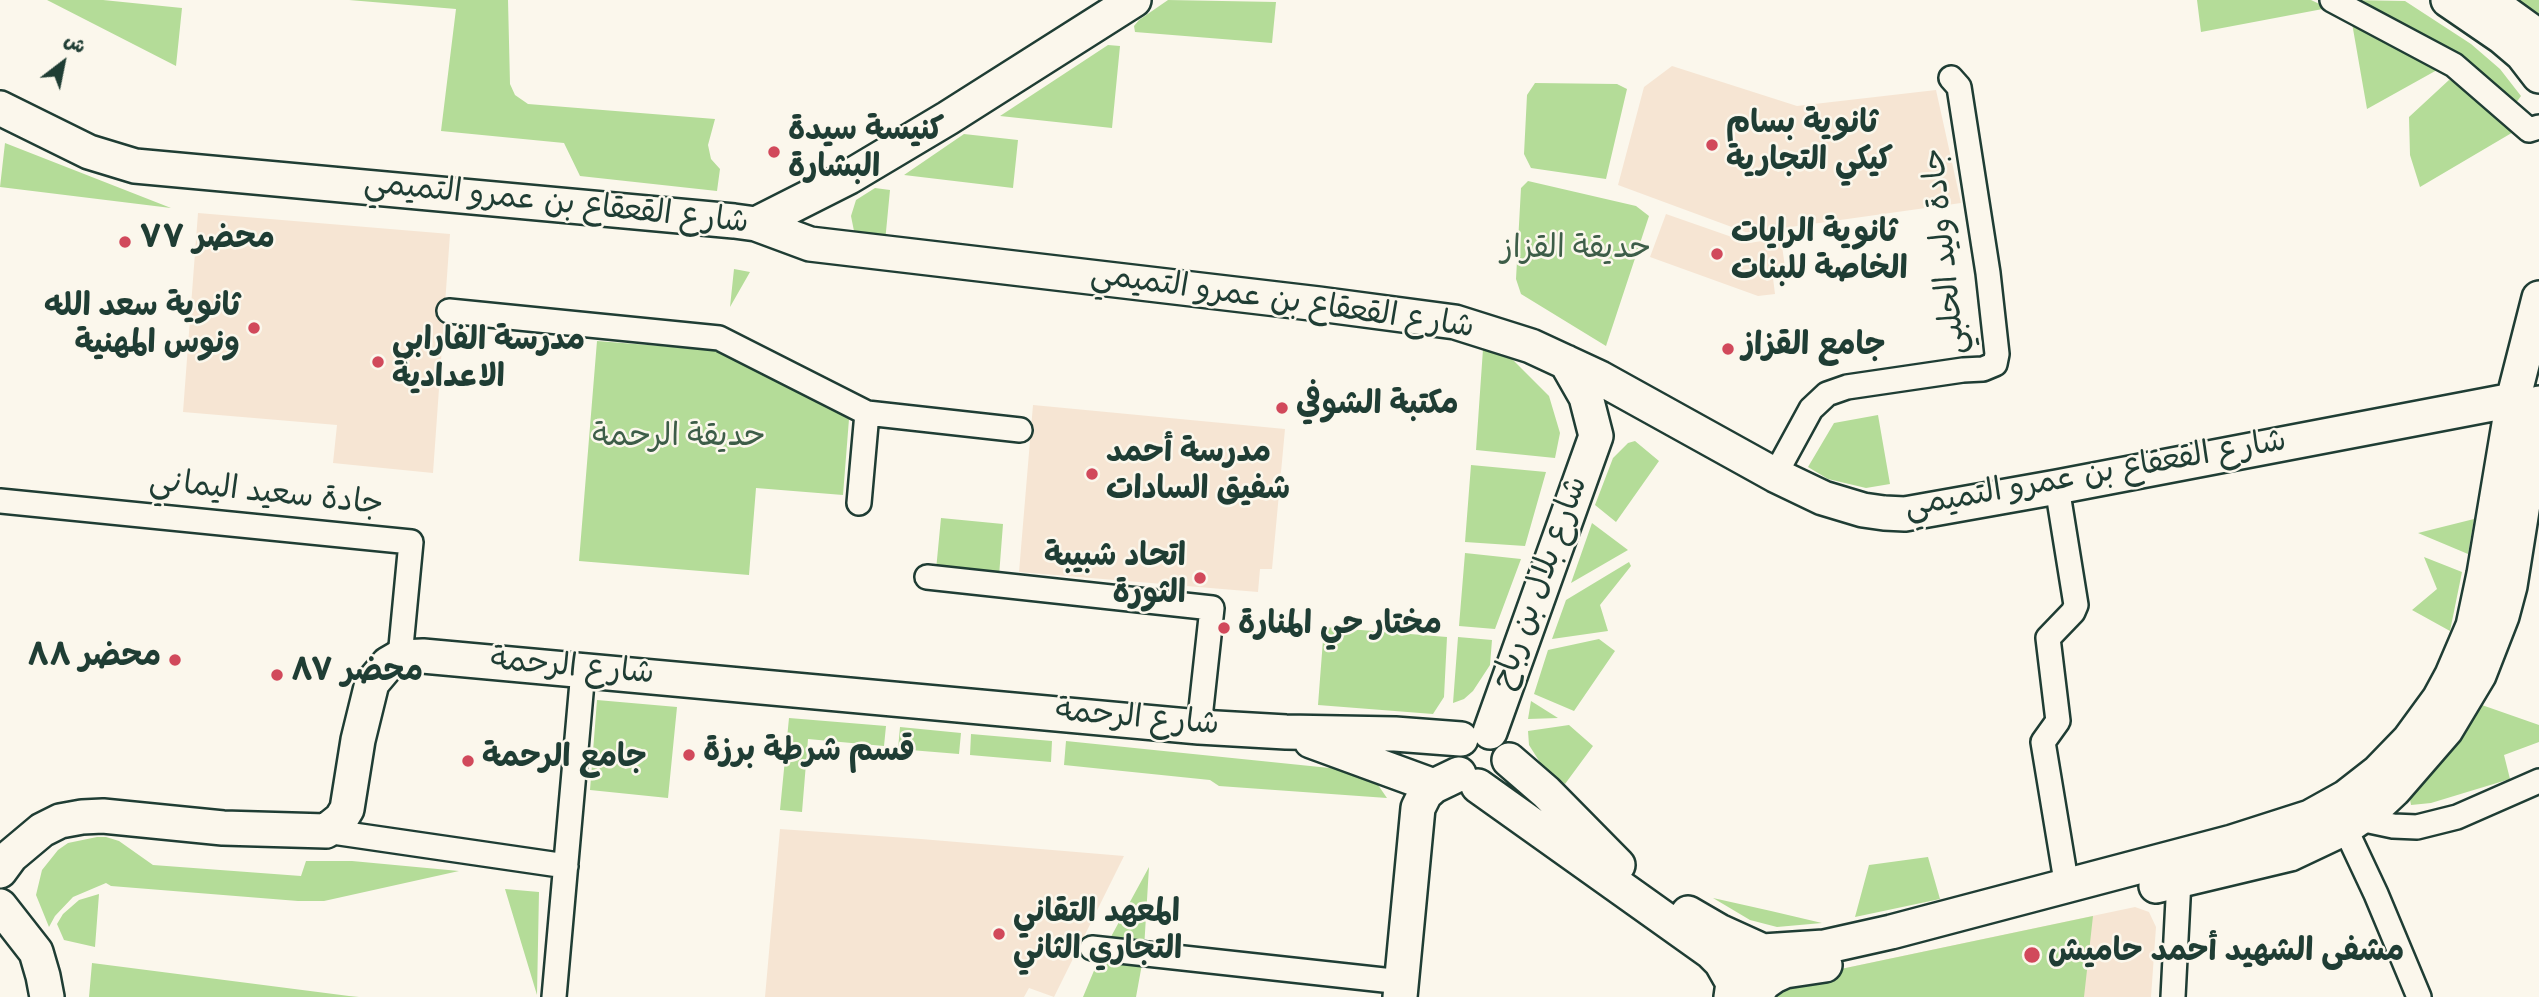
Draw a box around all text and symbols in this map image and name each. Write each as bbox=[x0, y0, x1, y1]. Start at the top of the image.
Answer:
north arrow bbox=[28, 28, 98, 98]
text: ش bbox=[58, 28, 90, 62]
place label: ثانوية بسام كيكي التجارية bbox=[1726, 108, 1893, 183]
place label: كنيسة سيدة البشارة bbox=[788, 115, 944, 190]
marker: ثانوية بسام كيكي التجارية bbox=[1704, 137, 1720, 153]
marker: كنيسة سيدة البشارة bbox=[766, 144, 782, 160]
street label: جادة وليد الحلبي bbox=[1918, 146, 1978, 356]
street label: شارع القعقاع بن عمرو التميمي bbox=[362, 167, 750, 245]
place label: ثانوية الرايات الخاصة للبنات bbox=[1731, 217, 1908, 292]
place label: محضر ٧٧ bbox=[139, 223, 275, 261]
park label: حديقة القزاز bbox=[1501, 233, 1651, 271]
marker: محضر ٧٧ bbox=[117, 234, 133, 250]
marker: ثانوية الرايات الخاصة للبنات bbox=[1709, 246, 1725, 262]
street label: شارع القعقاع بن عمرو التميمي bbox=[1088, 258, 1476, 350]
place label: ثانوية سعد الله ونوس المهنية bbox=[44, 291, 240, 366]
marker: ثانوية سعد الله ونوس المهنية bbox=[246, 320, 262, 336]
place label: مدرسة الفارابي الاعدادية bbox=[392, 325, 585, 400]
place label: جامع القزاز bbox=[1742, 330, 1886, 368]
marker: جامع القزاز bbox=[1720, 341, 1736, 357]
marker: مدرسة الفارابي الاعدادية bbox=[370, 354, 386, 370]
place label: مكتبة الشوفي bbox=[1296, 389, 1459, 427]
marker: مكتبة الشوفي bbox=[1274, 400, 1290, 416]
park label: حديقة الرحمة bbox=[592, 421, 766, 459]
street label: شارع القعقاع بن عمرو التميمي bbox=[1902, 425, 2290, 529]
place label: مدرسة أحمد شفيق السادات bbox=[1106, 437, 1290, 512]
street label: جادة سعيد اليماني bbox=[147, 465, 385, 527]
marker: مدرسة أحمد شفيق السادات bbox=[1084, 466, 1100, 482]
street label: شارع بلال بن رباح bbox=[1487, 472, 1599, 696]
place label: اتحاد شبيبة الثورة bbox=[1044, 541, 1186, 616]
marker: اتحاد شبيبة الثورة bbox=[1192, 570, 1208, 586]
place label: مختار حي المنارة bbox=[1238, 609, 1442, 647]
marker: مختار حي المنارة bbox=[1216, 620, 1232, 636]
place label: محضر ٨٨ bbox=[27, 641, 161, 679]
street label: شارع الرحمة bbox=[489, 644, 655, 696]
marker: محضر ٨٨ bbox=[167, 652, 183, 668]
place label: محضر ٨٧ bbox=[291, 656, 423, 694]
marker: محضر ٨٧ bbox=[269, 667, 285, 683]
street label: شارع الرحمة bbox=[1054, 695, 1220, 747]
place label: قسم شرطة برزة bbox=[703, 736, 915, 774]
place label: جامع الرحمة bbox=[482, 742, 647, 780]
marker: قسم شرطة برزة bbox=[681, 747, 697, 763]
marker: جامع الرحمة bbox=[460, 753, 476, 769]
place label: المعهد التقاني التجاري الثاني bbox=[1013, 897, 1182, 972]
marker: المعهد التقاني التجاري الثاني bbox=[991, 926, 1007, 942]
place label: مشفى الشهيد أحمد حاميش bbox=[2048, 936, 2404, 974]
marker: مشفى الشهيد أحمد حاميش bbox=[2022, 945, 2042, 965]

